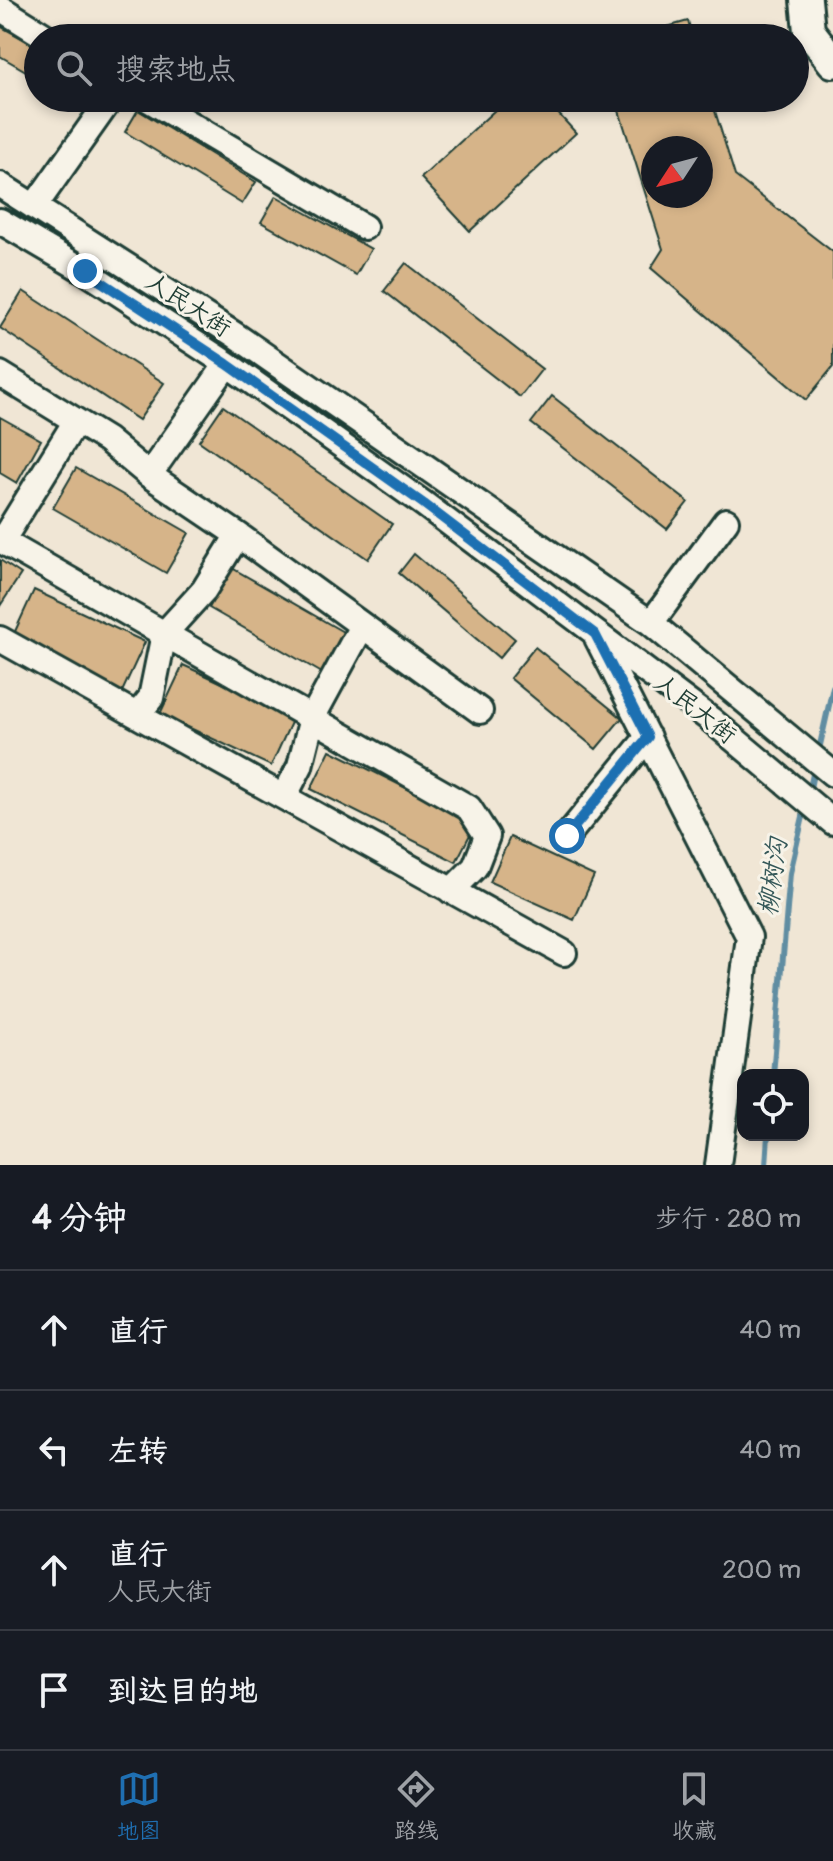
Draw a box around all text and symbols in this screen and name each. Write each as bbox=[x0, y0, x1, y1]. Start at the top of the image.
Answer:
search box bbox=[24, 24, 809, 112]
icon: search bbox=[52, 46, 96, 90]
text: 搜索地点 bbox=[116, 51, 236, 88]
north arrow bbox=[641, 136, 713, 208]
route end bbox=[67, 253, 103, 289]
street label: 人民大街 bbox=[140, 267, 236, 343]
street label: 人民大街 bbox=[648, 668, 742, 750]
route start bbox=[549, 818, 585, 854]
water label: 柳树沟 bbox=[752, 834, 795, 918]
map controls bbox=[737, 1069, 809, 1141]
button: locate bbox=[737, 1069, 809, 1141]
text: 4 分钟 bbox=[32, 1197, 127, 1240]
text: 步行 · 280 m bbox=[655, 1203, 801, 1235]
icon: ahead bbox=[32, 1308, 76, 1352]
text: 直行 bbox=[108, 1313, 168, 1350]
text: 40 m bbox=[739, 1314, 801, 1346]
icon: left bbox=[32, 1428, 76, 1472]
text: 左转 bbox=[108, 1433, 168, 1470]
text: 40 m bbox=[739, 1434, 801, 1466]
text: 直行 bbox=[108, 1536, 168, 1573]
icon: ahead bbox=[32, 1548, 76, 1592]
text: 200 m bbox=[722, 1554, 801, 1586]
text: 人民大街 bbox=[108, 1576, 212, 1608]
icon: arrive bbox=[32, 1668, 76, 1712]
text: 到达目的地 bbox=[108, 1673, 258, 1710]
tab: 地图 bbox=[117, 1767, 161, 1845]
tab: 路线 bbox=[394, 1767, 438, 1845]
tab: 收藏 bbox=[672, 1767, 716, 1845]

